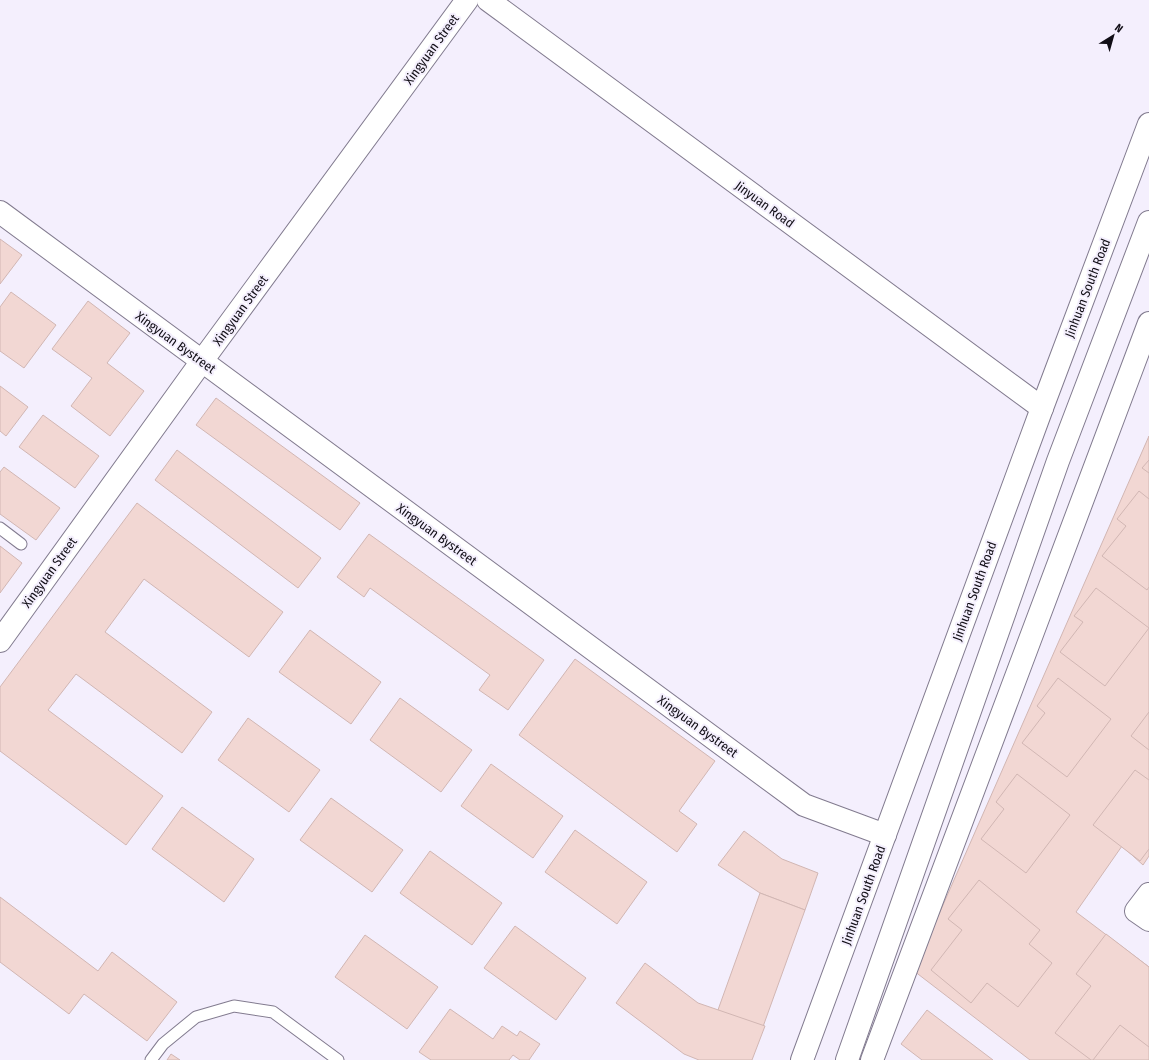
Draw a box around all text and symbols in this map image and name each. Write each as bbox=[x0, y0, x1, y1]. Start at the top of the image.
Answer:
street label: Xingyuan Street bbox=[401, 11, 462, 87]
north arrow bbox=[1093, 16, 1133, 56]
text: N bbox=[1112, 21, 1125, 36]
street label: Jinyuan Road bbox=[732, 178, 797, 231]
street label: Jinhuan South Road bbox=[1062, 237, 1113, 340]
street label: Xingyuan Street bbox=[210, 272, 271, 348]
street label: Xingyuan Bystreet bbox=[133, 308, 219, 377]
street label: Xingyuan Bystreet bbox=[394, 500, 480, 569]
street label: Xingyuan Street bbox=[19, 534, 80, 610]
street label: Jinhuan South Road bbox=[950, 539, 999, 643]
street label: Xingyuan Bystreet bbox=[655, 692, 741, 761]
street label: Jinhuan South Road bbox=[839, 843, 888, 947]

